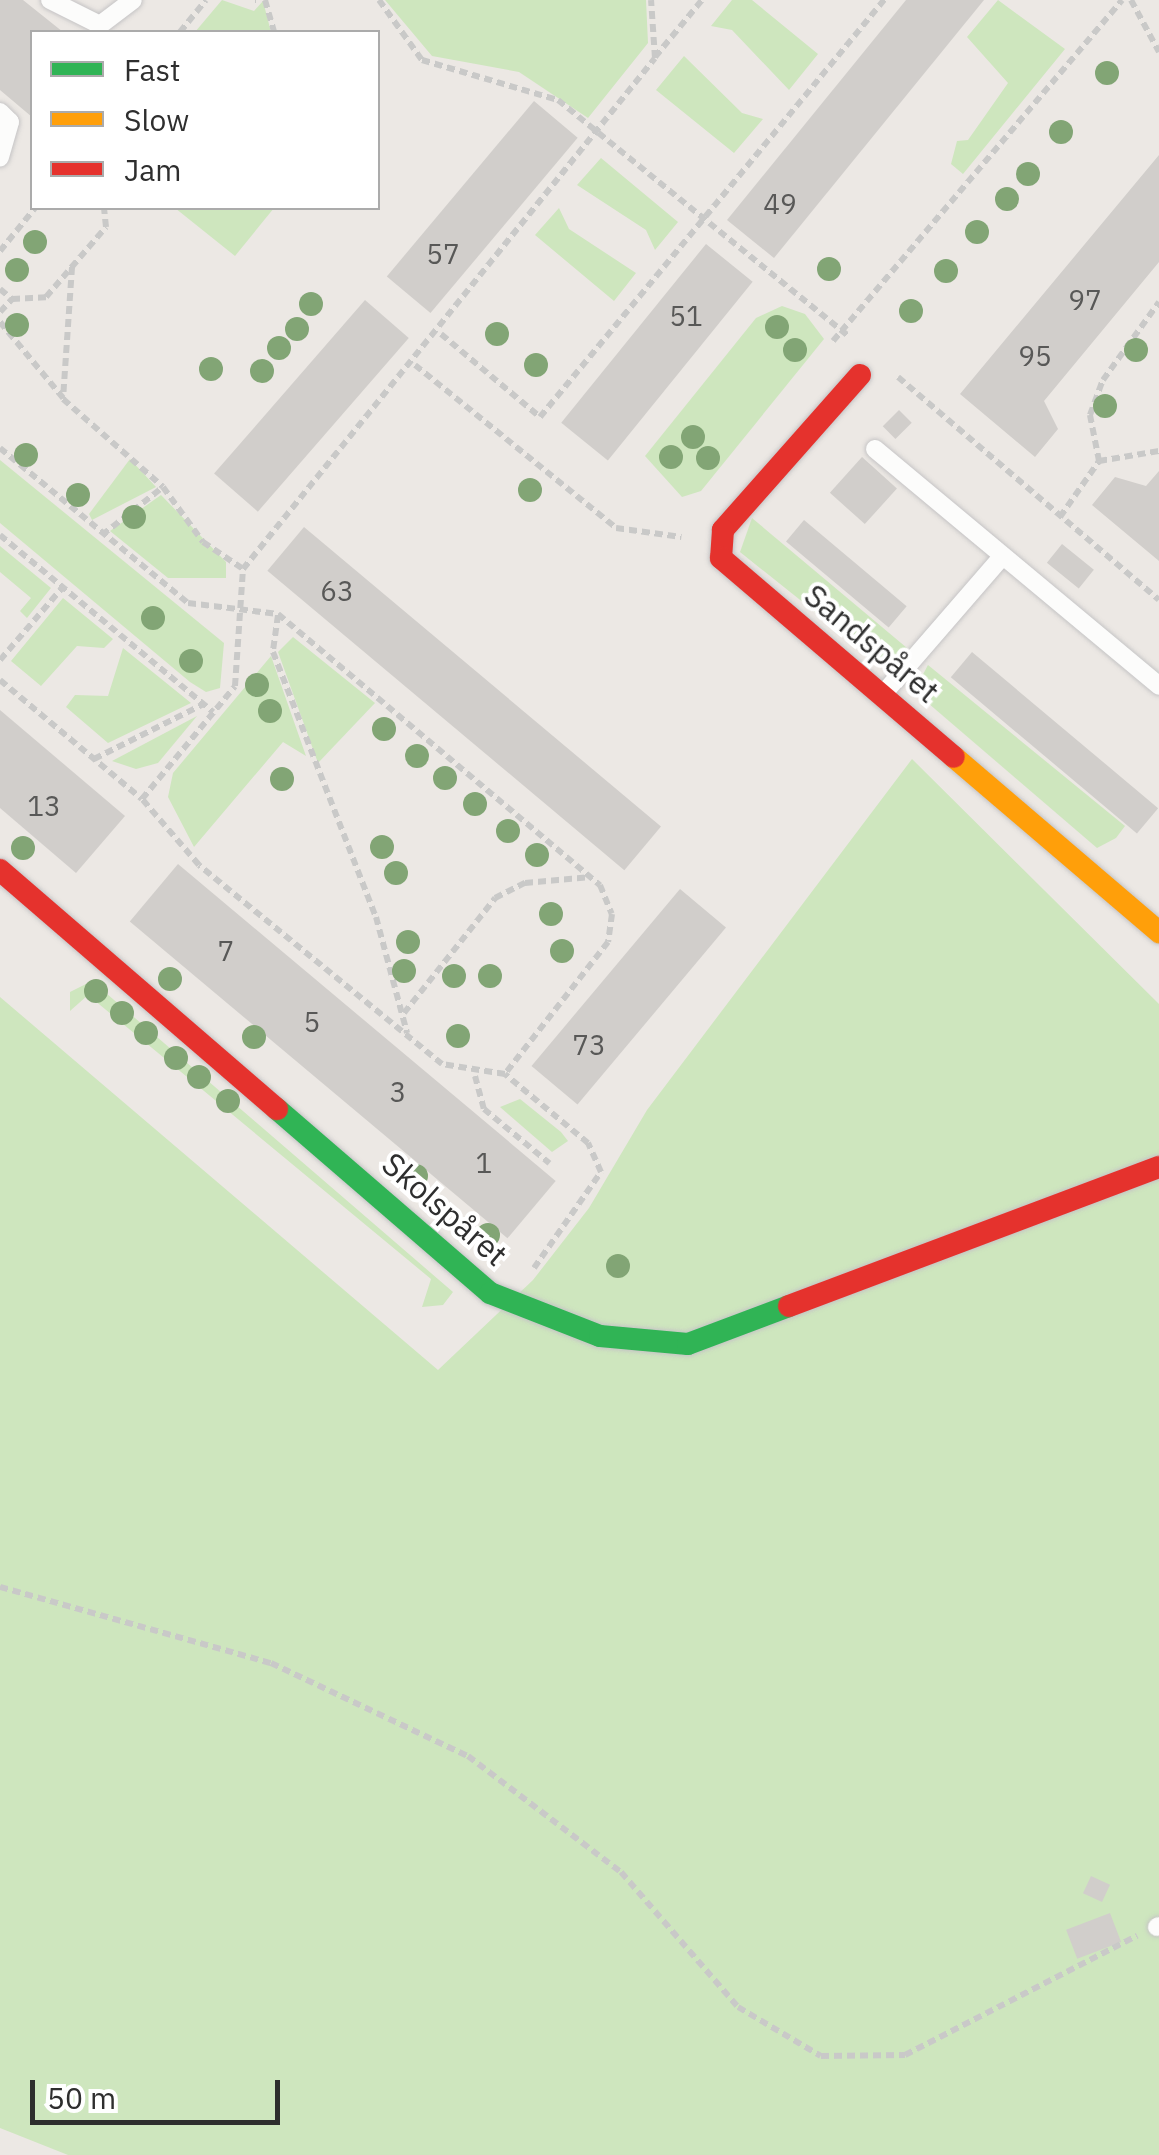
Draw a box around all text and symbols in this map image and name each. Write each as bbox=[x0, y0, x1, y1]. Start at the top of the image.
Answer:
legend bbox=[30, 30, 380, 210]
text: Fast bbox=[124, 50, 181, 89]
text: Slow bbox=[124, 100, 189, 139]
text: Jam bbox=[124, 150, 182, 189]
house number: 49 bbox=[763, 187, 797, 221]
house number: 57 bbox=[426, 237, 460, 271]
house number: 97 bbox=[1068, 283, 1102, 317]
house number: 51 bbox=[669, 299, 703, 333]
house number: 95 bbox=[1018, 339, 1052, 373]
house number: 63 bbox=[320, 574, 354, 608]
street label: Sandspåret bbox=[797, 576, 947, 710]
house number: 13 bbox=[27, 789, 61, 823]
house number: 7 bbox=[218, 934, 234, 968]
house number: 5 bbox=[304, 1005, 320, 1039]
house number: 73 bbox=[572, 1028, 606, 1062]
house number: 3 bbox=[390, 1075, 406, 1109]
street label: Skolspåret bbox=[375, 1144, 515, 1274]
house number: 1 bbox=[476, 1146, 492, 1180]
scale bar bbox=[35, 2060, 285, 2122]
text: 50 m bbox=[47, 2078, 116, 2117]

